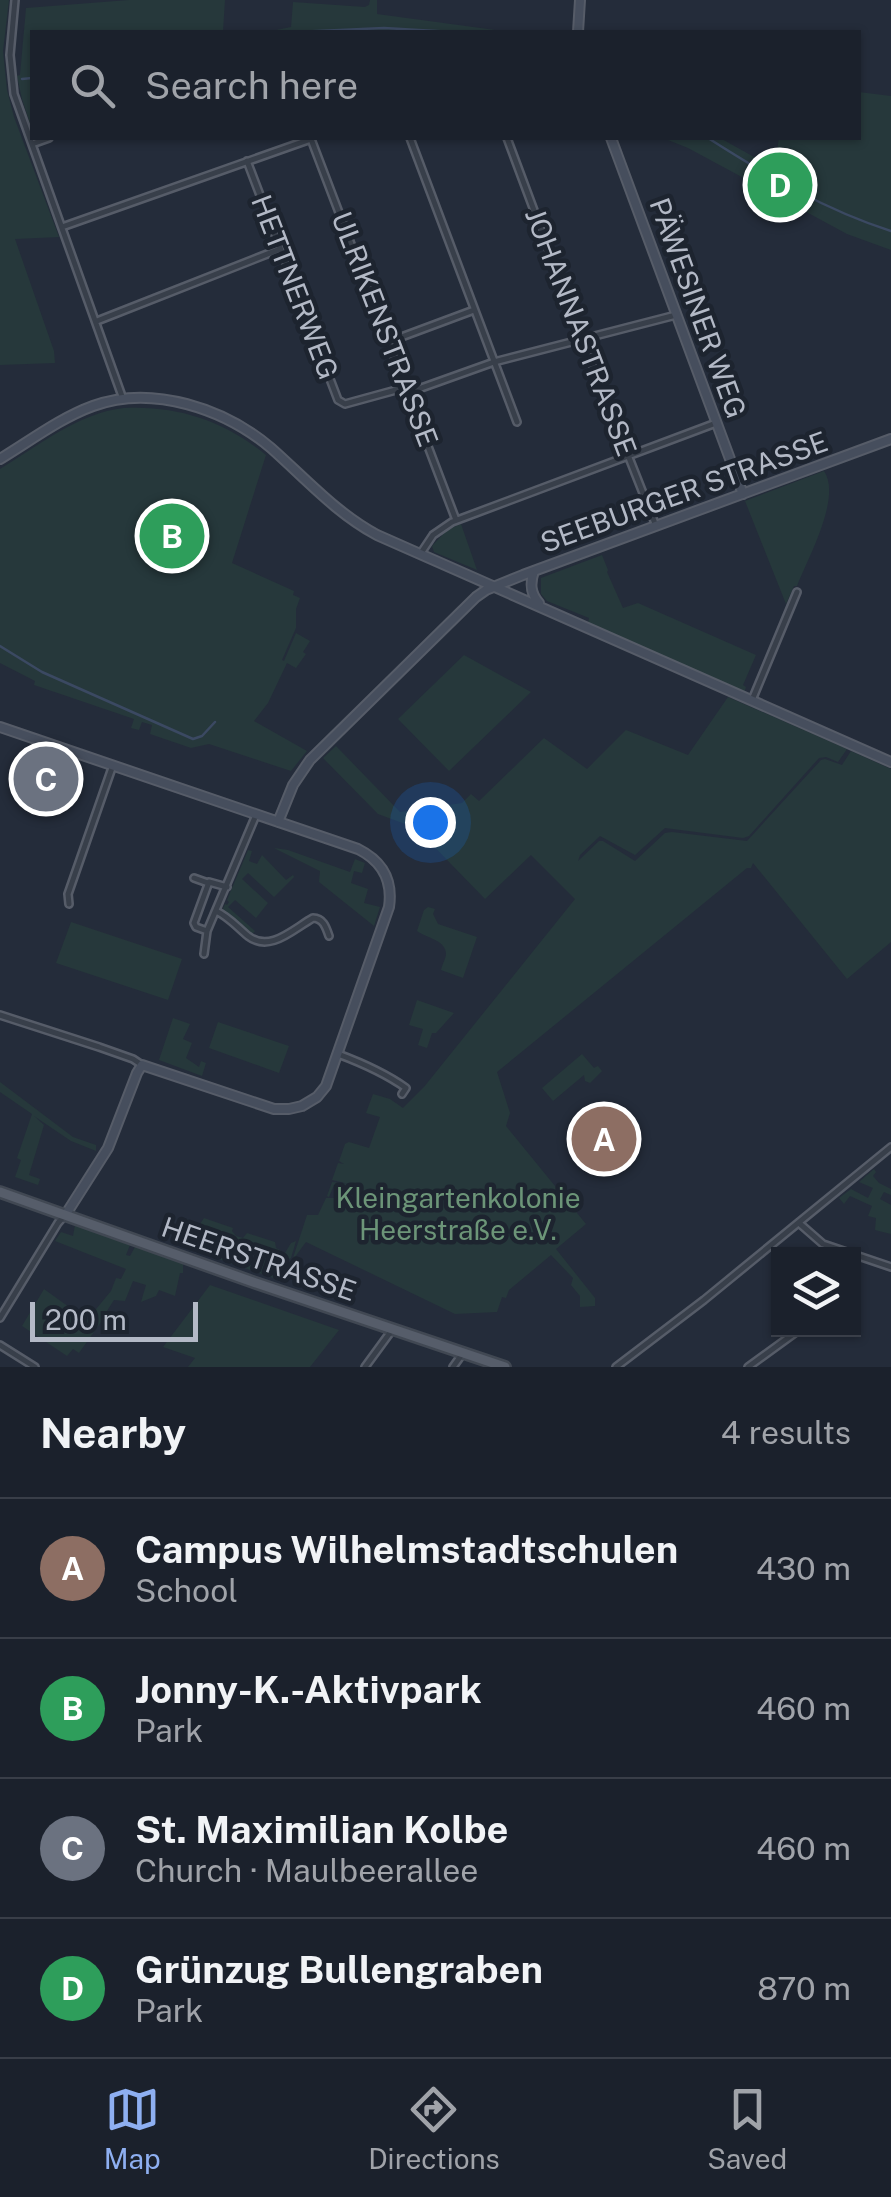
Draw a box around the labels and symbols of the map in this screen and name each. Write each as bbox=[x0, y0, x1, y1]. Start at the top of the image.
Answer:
pin: D bbox=[748, 148, 812, 222]
street label: HETTNERWEG bbox=[245, 190, 346, 384]
street label: PÄWESINER WEG bbox=[643, 193, 754, 422]
street label: JOHANNASTRASSE bbox=[519, 203, 644, 460]
street label: ULRIKENSTRASSE bbox=[325, 207, 445, 451]
street label: SEEBURGER STRASSE bbox=[536, 424, 832, 559]
pin: B bbox=[140, 498, 204, 574]
pin: C bbox=[13, 742, 78, 816]
your location bbox=[405, 797, 456, 848]
pin: A bbox=[572, 1102, 636, 1176]
park label: Kleingartenkolonie Heerstraße e.V. bbox=[335, 1181, 581, 1246]
street label: HEERSTRASSE bbox=[158, 1210, 361, 1307]
scale bar bbox=[30, 1297, 198, 1342]

